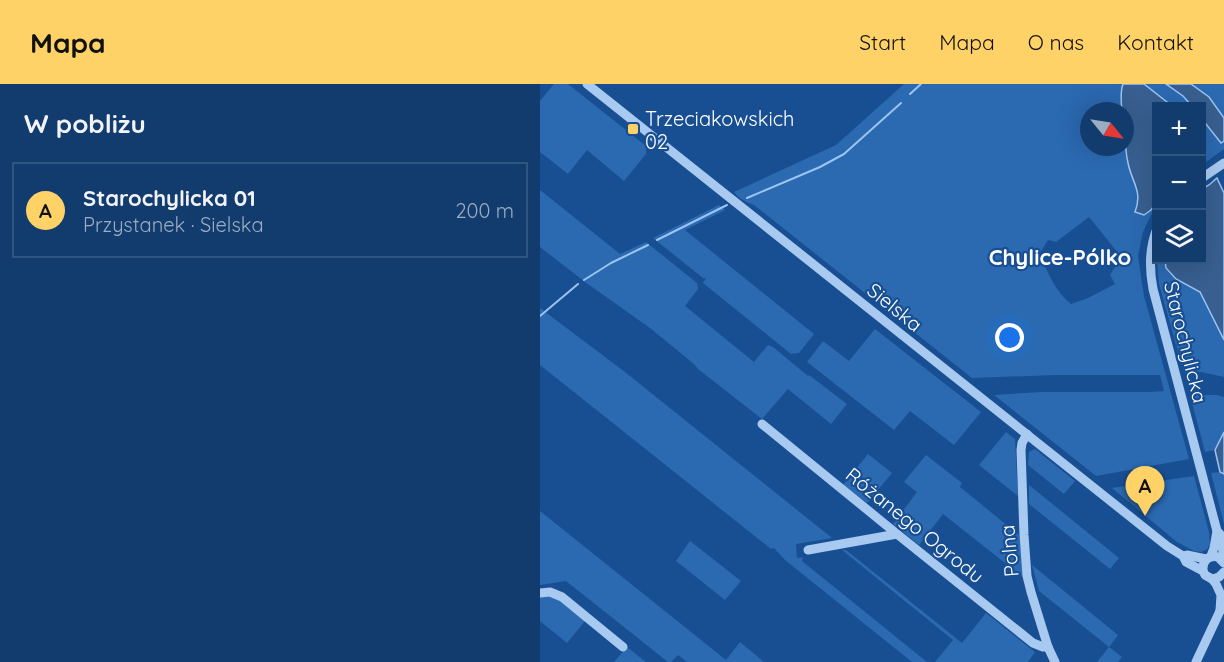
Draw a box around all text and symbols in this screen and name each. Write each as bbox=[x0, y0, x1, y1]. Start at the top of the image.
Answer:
text: Mapa bbox=[30, 25, 106, 60]
text: Start bbox=[859, 29, 906, 55]
text: Mapa bbox=[939, 29, 995, 55]
text: O nas bbox=[1028, 29, 1084, 55]
text: Kontakt bbox=[1117, 29, 1194, 55]
north arrow bbox=[1080, 102, 1134, 156]
map controls bbox=[1152, 102, 1206, 264]
button: + bbox=[1152, 102, 1206, 156]
place label: Trzeciakowskich 02 bbox=[645, 106, 794, 154]
text: W pobliżu bbox=[24, 107, 146, 140]
marker: Trzeciakowskich 02 bbox=[626, 122, 640, 136]
button: − bbox=[1152, 156, 1206, 210]
text: Starochylicka 01 bbox=[83, 184, 256, 212]
text: A bbox=[39, 198, 52, 223]
text: 200 m bbox=[455, 198, 514, 223]
button: layers bbox=[1152, 210, 1206, 264]
text: Przystanek · Sielska bbox=[83, 212, 264, 237]
district label: Chylice-Pólko bbox=[989, 243, 1131, 271]
street label: Sielska bbox=[862, 277, 928, 337]
street label: Starochylicka bbox=[1159, 279, 1213, 405]
your location bbox=[995, 323, 1024, 352]
street label: Różanego Ogrodu bbox=[841, 462, 989, 588]
pin: A bbox=[1126, 466, 1164, 516]
street label: Polna bbox=[994, 524, 1024, 578]

